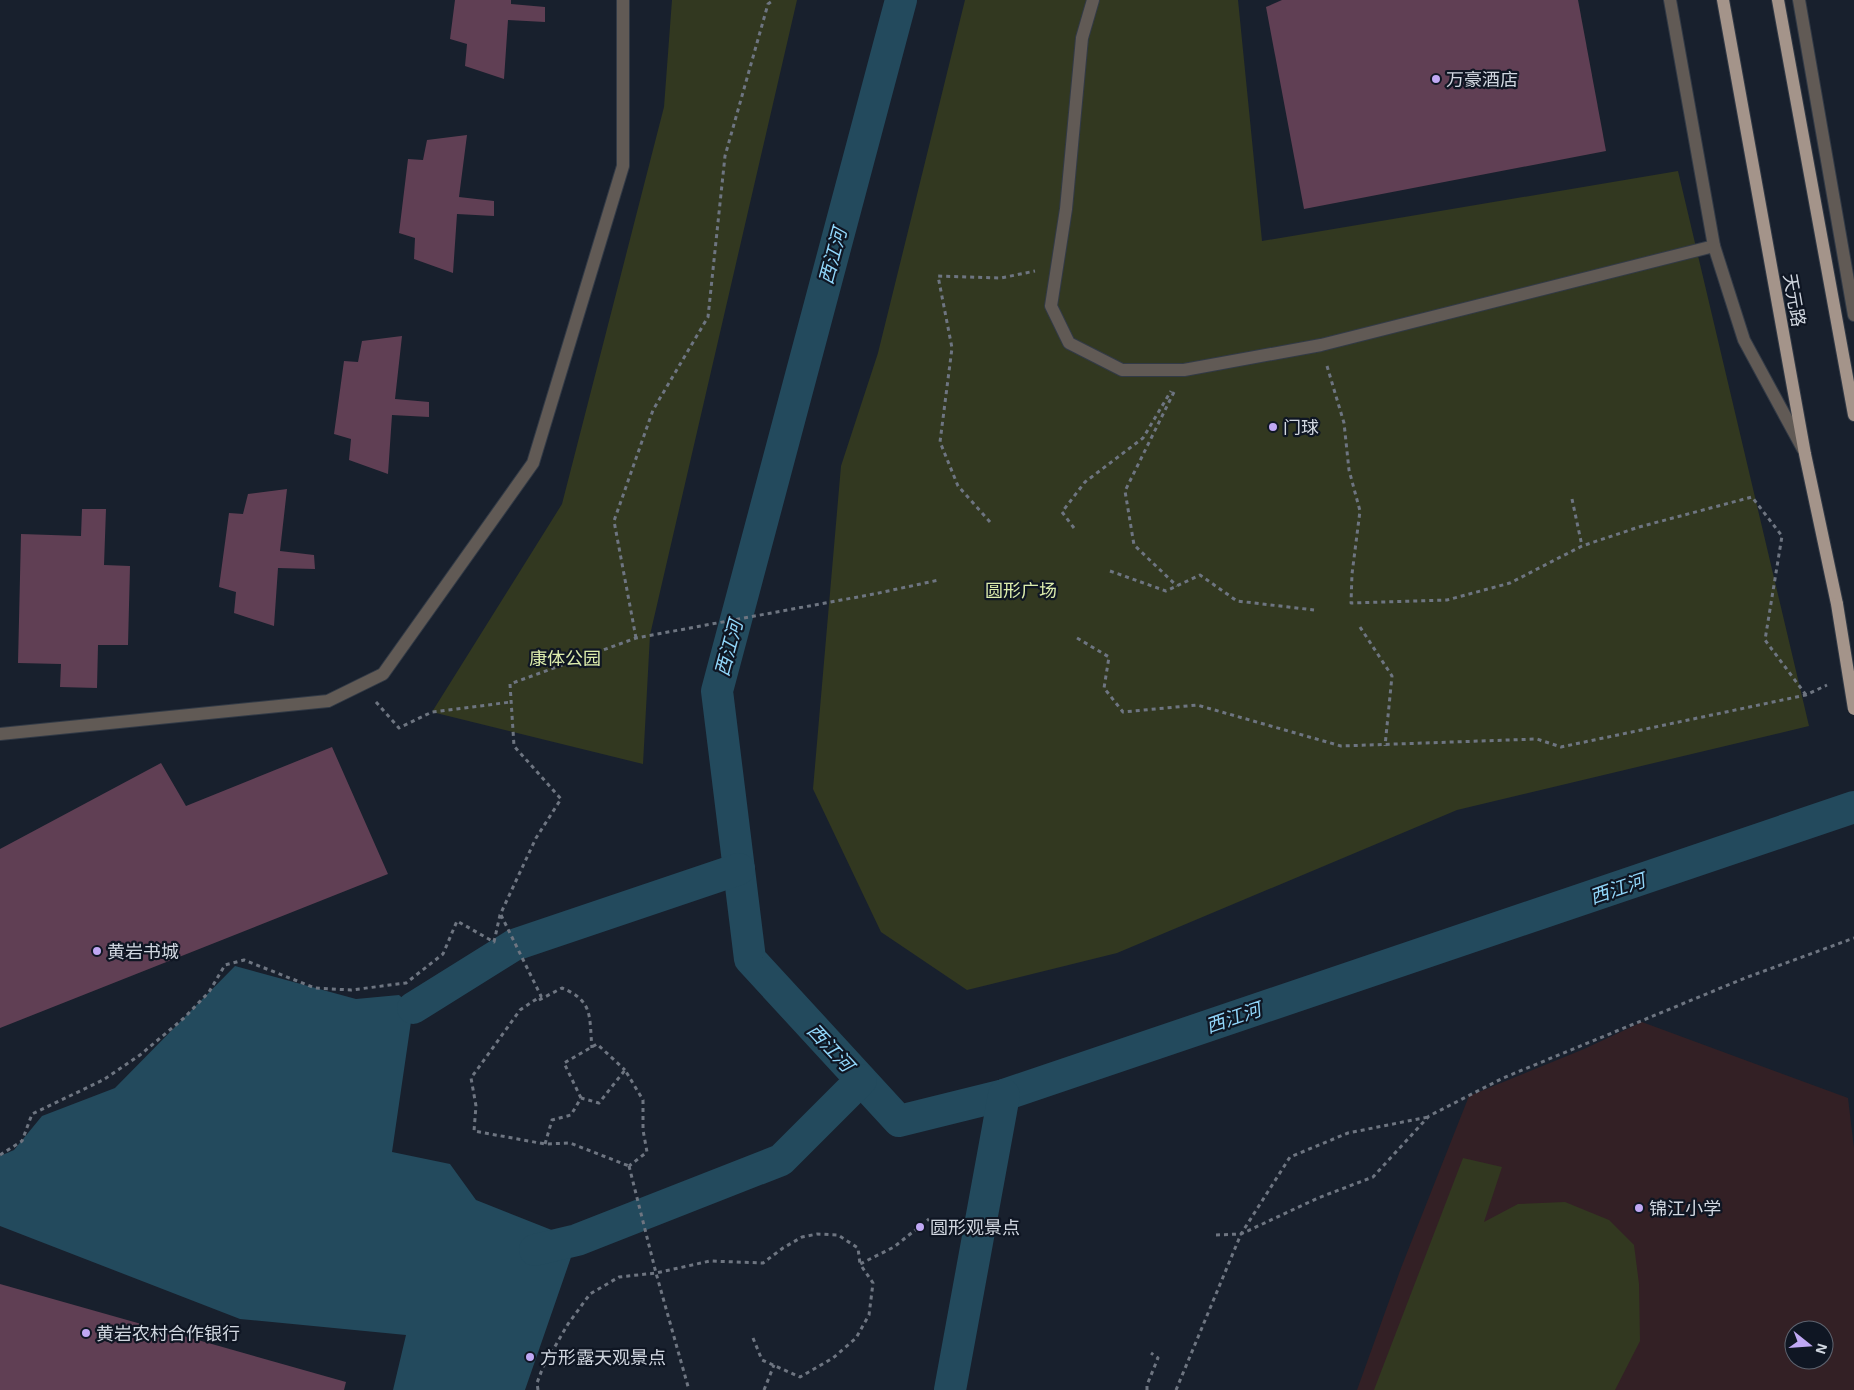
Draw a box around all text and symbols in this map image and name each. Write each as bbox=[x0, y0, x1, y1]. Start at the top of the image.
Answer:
place label: 万豪酒店 bbox=[1446, 68, 1518, 90]
marker: 万豪酒店 bbox=[1430, 73, 1442, 85]
water label: 西江河 bbox=[814, 222, 852, 287]
street label: 天元路 bbox=[1779, 272, 1811, 328]
place label: 门球 bbox=[1283, 416, 1319, 438]
marker: 门球 bbox=[1267, 421, 1279, 433]
park label: 圆形广场 bbox=[985, 579, 1057, 601]
water label: 西江河 bbox=[710, 614, 748, 679]
park label: 康体公园 bbox=[529, 647, 601, 669]
water label: 西江河 bbox=[1586, 867, 1651, 908]
place label: 黄岩书城 bbox=[107, 940, 179, 962]
marker: 黄岩书城 bbox=[91, 945, 103, 957]
water label: 西江河 bbox=[1202, 996, 1267, 1037]
water label: 西江河 bbox=[803, 1018, 862, 1079]
place label: 锦江小学 bbox=[1649, 1197, 1721, 1219]
marker: 锦江小学 bbox=[1633, 1202, 1645, 1214]
place label: 圆形观景点 bbox=[930, 1216, 1020, 1238]
marker: 圆形观景点 bbox=[914, 1221, 926, 1233]
north arrow bbox=[1784, 1320, 1834, 1370]
place label: 黄岩农村合作银行 bbox=[96, 1322, 240, 1344]
marker: 黄岩农村合作银行 bbox=[80, 1327, 92, 1339]
text: N bbox=[1812, 1342, 1832, 1356]
place label: 方形露天观景点 bbox=[540, 1346, 666, 1368]
marker: 方形露天观景点 bbox=[524, 1351, 536, 1363]

